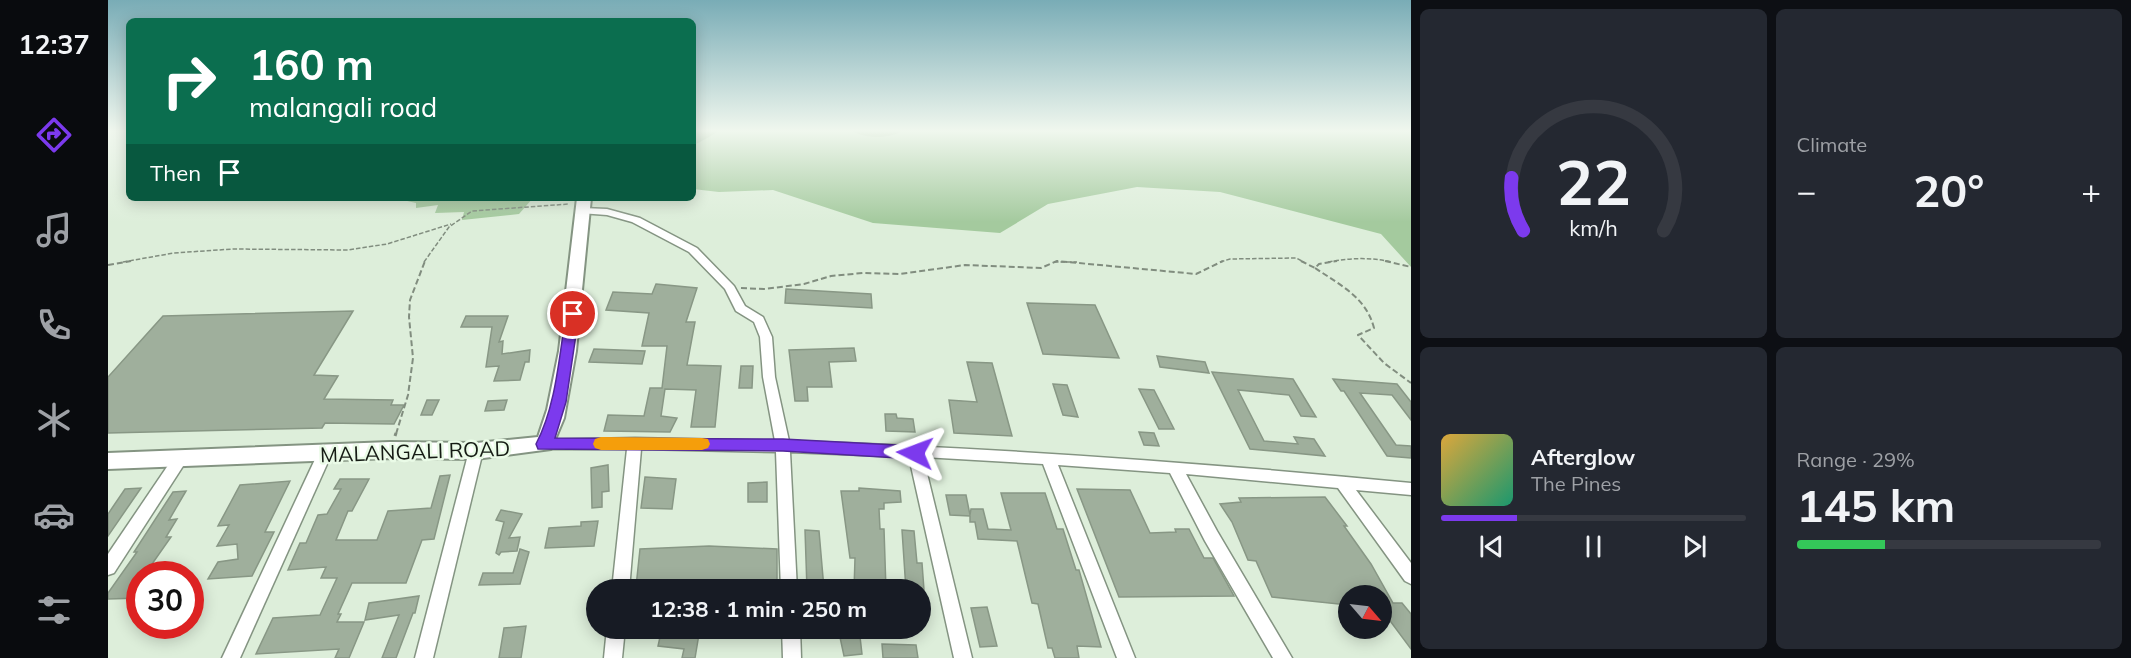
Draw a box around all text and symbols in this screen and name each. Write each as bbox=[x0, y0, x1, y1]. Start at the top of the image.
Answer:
text: 12:37 bbox=[18, 27, 90, 61]
text: 160 m bbox=[249, 38, 374, 91]
icon: right bbox=[150, 42, 228, 120]
text: malangali road bbox=[249, 90, 437, 124]
icon: directions bbox=[33, 114, 75, 156]
text: Climate bbox=[1797, 132, 1867, 157]
text: 22 bbox=[1556, 142, 1631, 221]
icon: arrive bbox=[213, 156, 246, 189]
text: Then bbox=[150, 159, 201, 187]
text: 20° bbox=[1913, 162, 1984, 218]
text: − bbox=[1797, 170, 1816, 211]
text: + bbox=[2081, 170, 2101, 211]
icon: music bbox=[33, 209, 75, 251]
text: km/h bbox=[1569, 214, 1617, 241]
pin bbox=[547, 288, 598, 339]
icon: arrive bbox=[556, 297, 589, 330]
icon: phone bbox=[33, 304, 75, 346]
icon: climate bbox=[33, 399, 75, 441]
position arrow bbox=[883, 421, 947, 485]
street label: MALANGALI ROAD bbox=[319, 435, 511, 467]
text: Afterglow bbox=[1531, 443, 1635, 471]
text: Range · 29% bbox=[1797, 447, 1915, 472]
text: The Pines bbox=[1531, 471, 1621, 496]
text: 145 km bbox=[1797, 477, 1955, 533]
icon: car bbox=[33, 494, 75, 536]
icon: previous bbox=[1475, 530, 1508, 563]
icon: pause bbox=[1577, 530, 1610, 563]
icon: next bbox=[1678, 530, 1711, 563]
speed limit sign: 30 bbox=[126, 561, 204, 639]
north arrow bbox=[1338, 585, 1392, 639]
map controls bbox=[1338, 585, 1392, 639]
icon: filters bbox=[33, 589, 75, 631]
text: 12:38 · 1 min · 250 m bbox=[650, 595, 867, 623]

